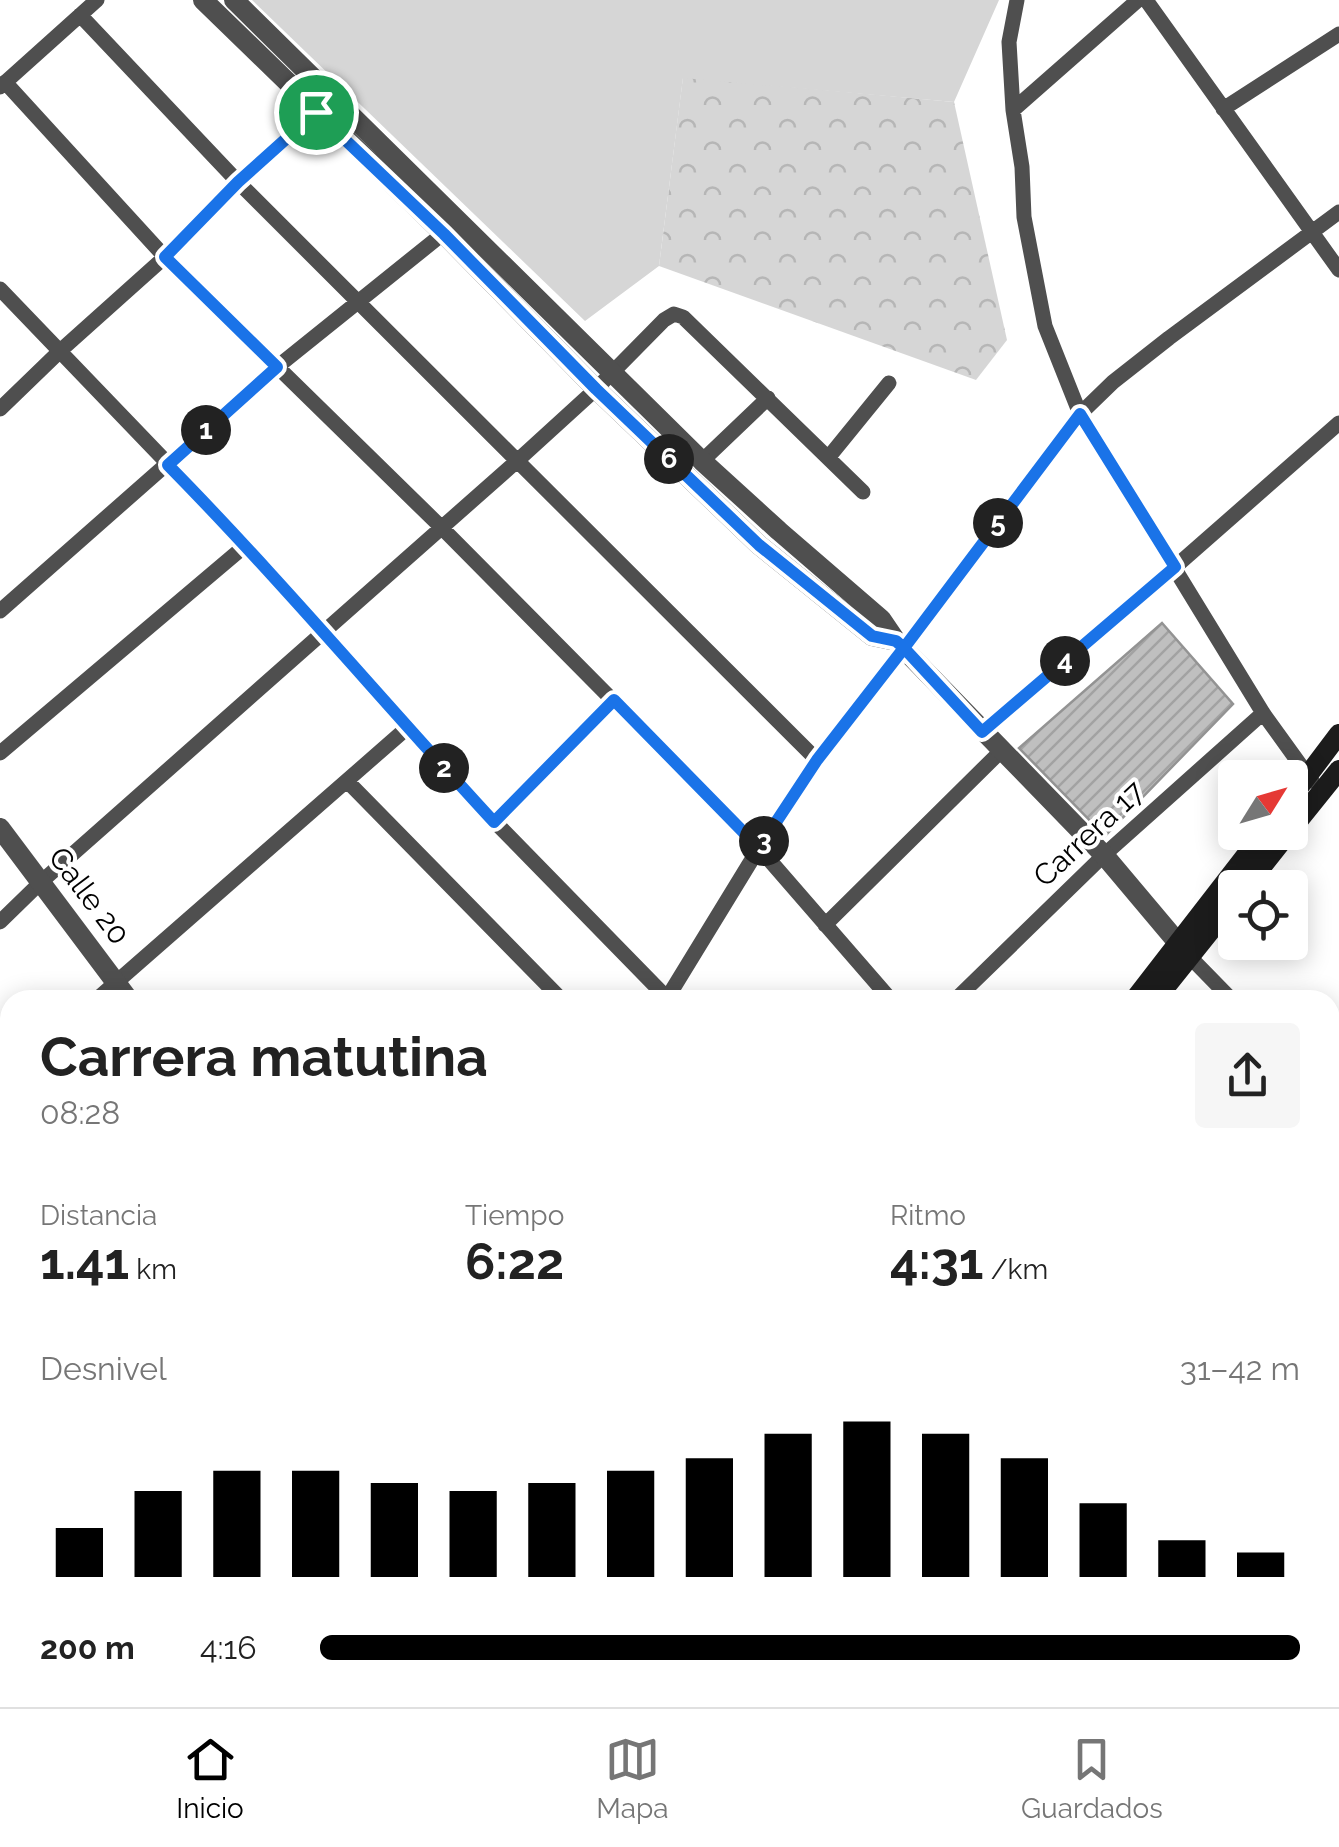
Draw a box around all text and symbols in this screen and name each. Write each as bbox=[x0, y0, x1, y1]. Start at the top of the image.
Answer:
pin bbox=[274, 70, 359, 155]
icon: arrive bbox=[289, 85, 344, 140]
pin: 1 bbox=[181, 405, 231, 455]
text: 1 bbox=[199, 413, 213, 446]
pin: 6 bbox=[644, 434, 694, 484]
text: 6 bbox=[661, 442, 678, 475]
pin: 5 bbox=[973, 498, 1023, 548]
text: 5 bbox=[990, 506, 1006, 539]
pin: 4 bbox=[1040, 636, 1090, 686]
text: 4 bbox=[1057, 644, 1073, 677]
pin: 2 bbox=[419, 743, 469, 793]
text: 2 bbox=[436, 751, 452, 784]
north arrow bbox=[1218, 760, 1308, 850]
map controls bbox=[1218, 760, 1308, 960]
street label: Carrera 17 bbox=[1026, 774, 1151, 894]
pin: 3 bbox=[739, 816, 789, 866]
text: 3 bbox=[756, 824, 772, 857]
street label: Calle 20 bbox=[42, 840, 137, 951]
button: locate bbox=[1218, 870, 1308, 960]
button: share bbox=[1195, 1023, 1300, 1128]
text: Carrera matutina bbox=[40, 1024, 488, 1089]
text: 08:28 bbox=[40, 1094, 120, 1131]
text: Distancia bbox=[40, 1199, 157, 1232]
text: Tiempo bbox=[465, 1199, 564, 1232]
text: Ritmo bbox=[890, 1199, 966, 1232]
text: 1.41 bbox=[40, 1232, 129, 1291]
text: 6:22 bbox=[465, 1232, 564, 1291]
text: 4:31 bbox=[890, 1232, 984, 1291]
text: km bbox=[129, 1253, 177, 1286]
text: /km bbox=[984, 1253, 1048, 1286]
text: Desnivel bbox=[40, 1350, 167, 1387]
text: 31–42 m bbox=[1180, 1350, 1300, 1387]
text: 200 m bbox=[40, 1629, 135, 1666]
text: 4:16 bbox=[200, 1629, 256, 1666]
tab: Inicio bbox=[176, 1732, 244, 1825]
tab: Mapa bbox=[596, 1732, 669, 1825]
tab: Guardados bbox=[1021, 1732, 1163, 1825]

